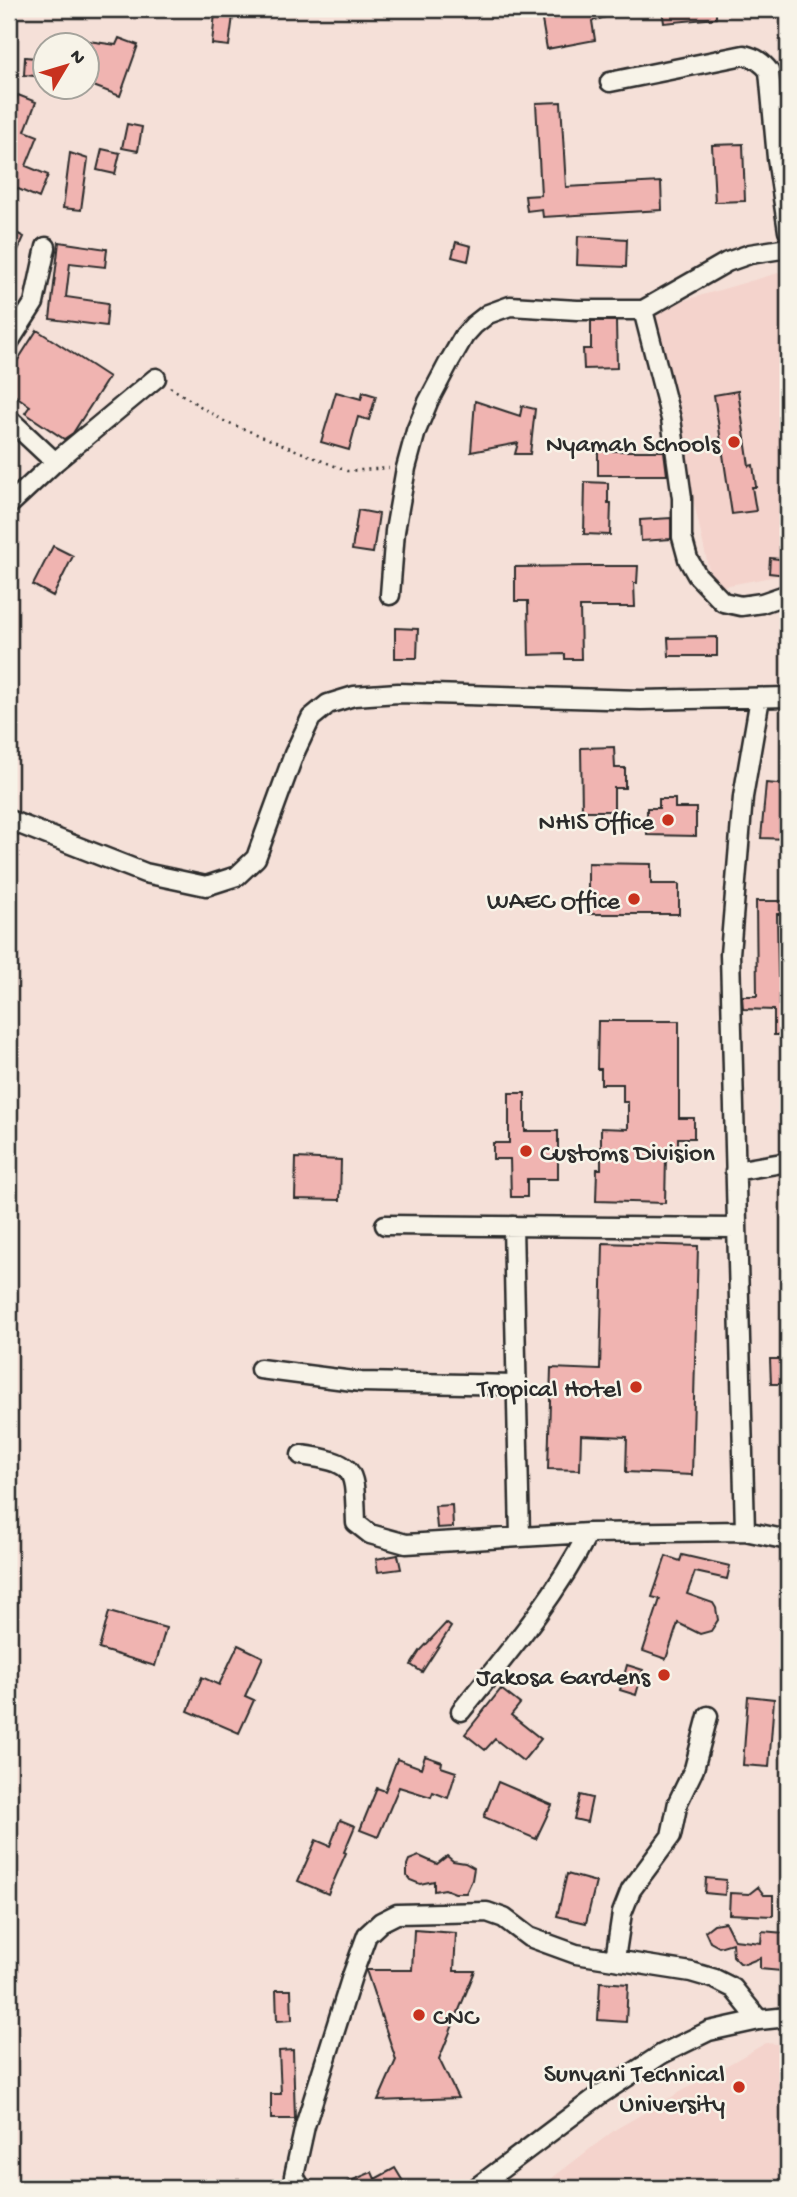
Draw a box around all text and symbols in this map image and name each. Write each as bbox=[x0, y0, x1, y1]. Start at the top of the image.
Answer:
north arrow bbox=[32, 32, 102, 102]
text: N bbox=[64, 46, 90, 70]
place label: Nyamah Schools bbox=[546, 431, 721, 462]
marker: Nyamah Schools bbox=[726, 434, 742, 450]
place label: NHIS Office bbox=[538, 809, 655, 840]
marker: NHIS Office bbox=[660, 812, 676, 828]
place label: WAEC Office bbox=[487, 888, 621, 919]
marker: WAEC Office bbox=[626, 891, 642, 907]
place label: Customs Division bbox=[540, 1140, 716, 1171]
marker: Customs Division bbox=[518, 1143, 534, 1159]
place label: Tropical Hotel bbox=[476, 1376, 622, 1407]
marker: Tropical Hotel bbox=[628, 1379, 644, 1395]
place label: Jakosa Gardens bbox=[476, 1664, 651, 1695]
marker: Jakosa Gardens bbox=[656, 1667, 672, 1683]
place label: CNC bbox=[433, 2004, 480, 2035]
marker: CNC bbox=[411, 2007, 427, 2023]
place label: Sunyani Technical University bbox=[544, 2061, 725, 2122]
marker: Sunyani Technical University bbox=[731, 2079, 747, 2095]

